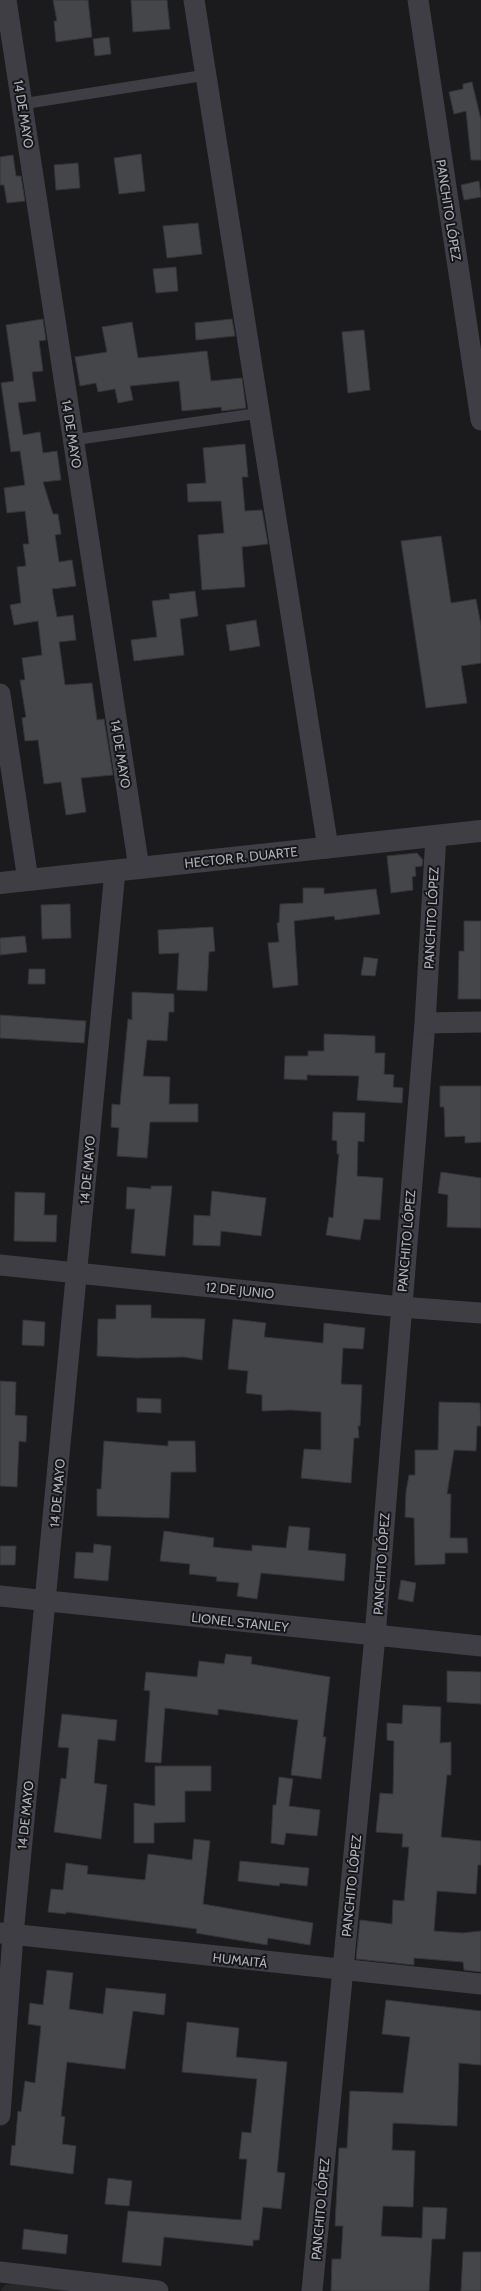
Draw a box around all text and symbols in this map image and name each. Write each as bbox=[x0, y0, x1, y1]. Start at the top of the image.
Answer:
street label: 14 DE MAYO bbox=[11, 79, 37, 149]
street label: PANCHITO LÓPEZ bbox=[433, 158, 465, 263]
street label: 14 DE MAYO bbox=[59, 399, 85, 469]
street label: 14 DE MAYO bbox=[108, 719, 134, 789]
street label: HECTOR R. DUARTE bbox=[184, 843, 298, 871]
street label: PANCHITO LÓPEZ bbox=[420, 866, 442, 969]
street label: 14 DE MAYO bbox=[76, 1135, 98, 1205]
street label: PANCHITO LÓPEZ bbox=[394, 1189, 418, 1293]
street label: 12 DE JUNIO bbox=[205, 1278, 275, 1302]
street label: 14 DE MAYO bbox=[46, 1458, 68, 1528]
street label: PANCHITO LÓPEZ bbox=[369, 1512, 393, 1615]
street label: LIONEL STANLEY bbox=[191, 1609, 290, 1635]
street label: 14 DE MAYO bbox=[13, 1780, 37, 1850]
street label: PANCHITO LÓPEZ bbox=[338, 1834, 364, 1938]
street label: HUMAITÁ bbox=[212, 1948, 268, 1971]
street label: PANCHITO LÓPEZ bbox=[308, 2157, 332, 2261]

